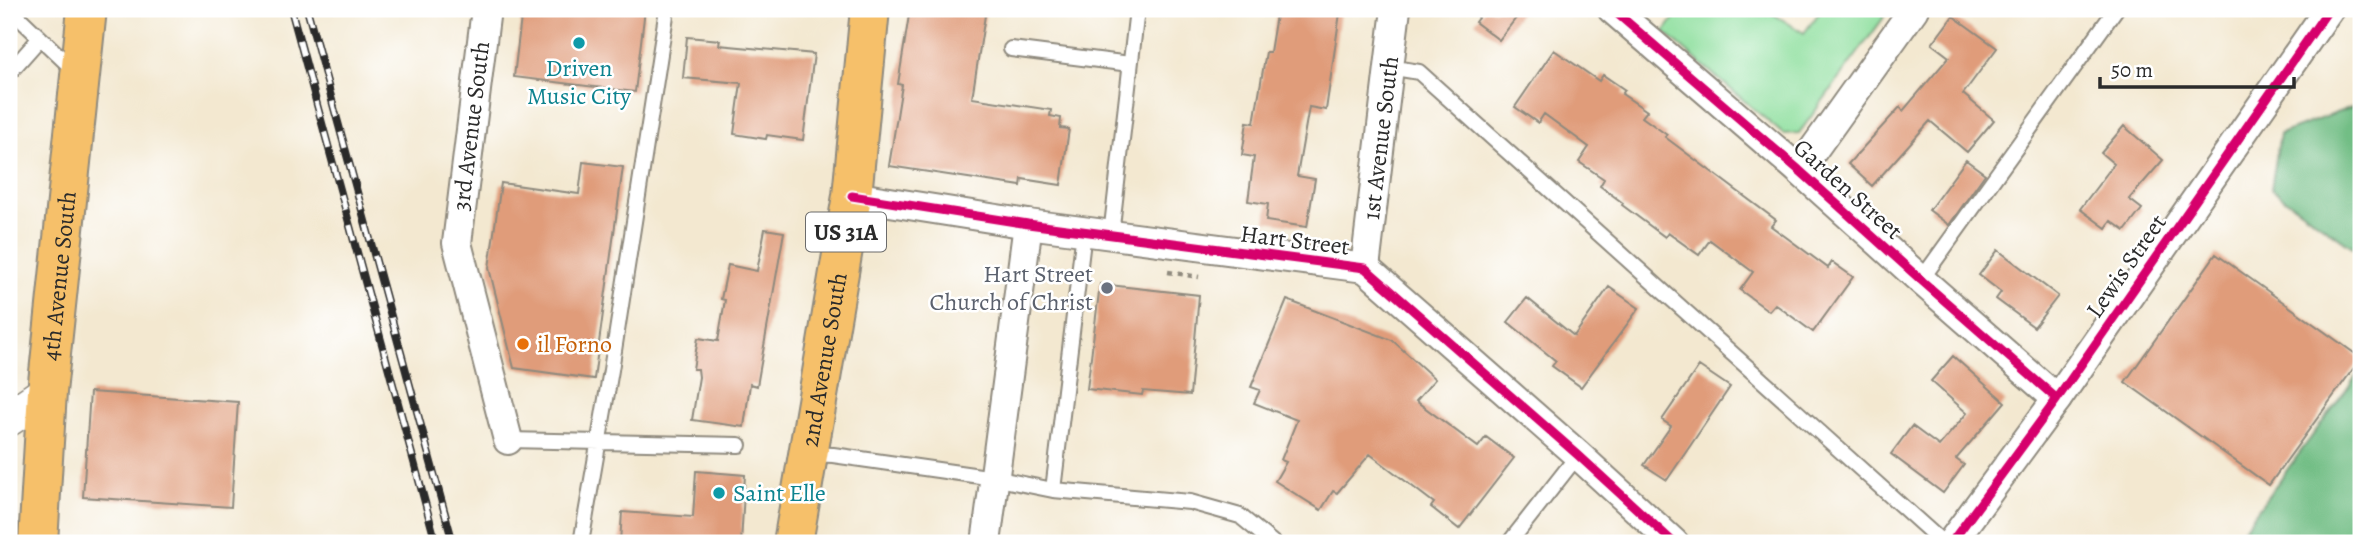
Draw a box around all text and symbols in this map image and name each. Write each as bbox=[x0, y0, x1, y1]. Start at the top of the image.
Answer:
marker: Driven Music City bbox=[571, 35, 587, 51]
street label: 3rd Avenue South bbox=[445, 39, 497, 213]
scale bar bbox=[2100, 46, 2295, 90]
place label: Driven Music City bbox=[527, 52, 631, 112]
street label: 1st Avenue South bbox=[1355, 54, 1406, 222]
text: 50 m bbox=[2111, 56, 2153, 84]
street label: Garden Street bbox=[1787, 131, 1909, 247]
street label: 4th Avenue South bbox=[34, 189, 84, 362]
street label: Lewis Street bbox=[2078, 208, 2174, 324]
road number: US 31A bbox=[806, 213, 886, 252]
street label: Hart Street bbox=[1239, 217, 1351, 263]
place label: Hart Street Church of Christ bbox=[929, 258, 1093, 318]
street label: 2nd Avenue South bbox=[794, 270, 855, 449]
marker: Hart Street Church of Christ bbox=[1099, 280, 1115, 296]
place label: il Forno bbox=[537, 328, 612, 360]
marker: il Forno bbox=[515, 336, 531, 352]
place label: Saint Elle bbox=[733, 477, 826, 509]
marker: Saint Elle bbox=[711, 485, 727, 501]

